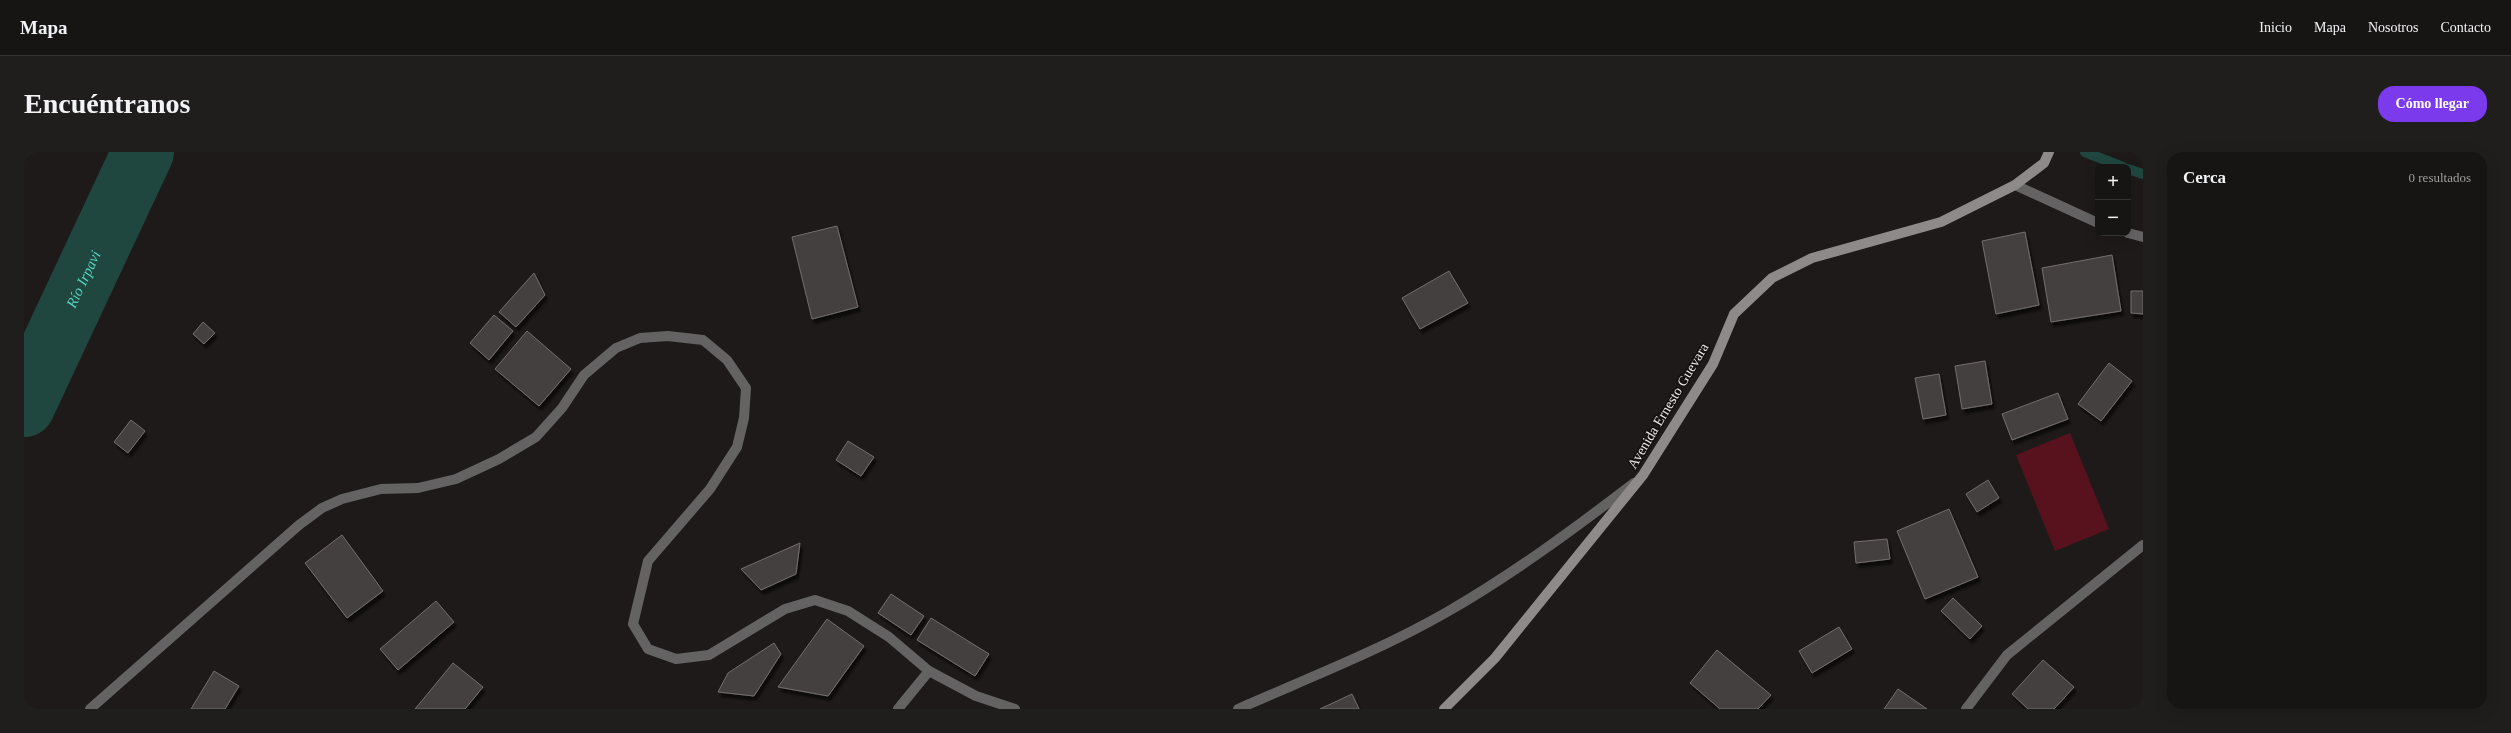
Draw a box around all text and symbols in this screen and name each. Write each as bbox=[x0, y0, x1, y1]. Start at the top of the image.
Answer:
text: Mapa bbox=[20, 17, 68, 38]
text: Inicio bbox=[2259, 20, 2292, 35]
text: Mapa bbox=[2314, 20, 2346, 35]
text: Nosotros bbox=[2368, 20, 2418, 35]
text: Contacto bbox=[2440, 20, 2491, 35]
button: Cómo llegar bbox=[2378, 86, 2487, 122]
text: Encuéntranos bbox=[24, 88, 190, 119]
map controls bbox=[2095, 164, 2131, 236]
button: + bbox=[2095, 164, 2131, 200]
text: Cerca bbox=[2183, 168, 2226, 187]
text: 0 resultados bbox=[2409, 170, 2471, 185]
button: − bbox=[2095, 200, 2131, 236]
water label: Río Irpavi bbox=[63, 248, 104, 311]
street label: Avenida Ernesto Guevara bbox=[1625, 340, 1712, 471]

